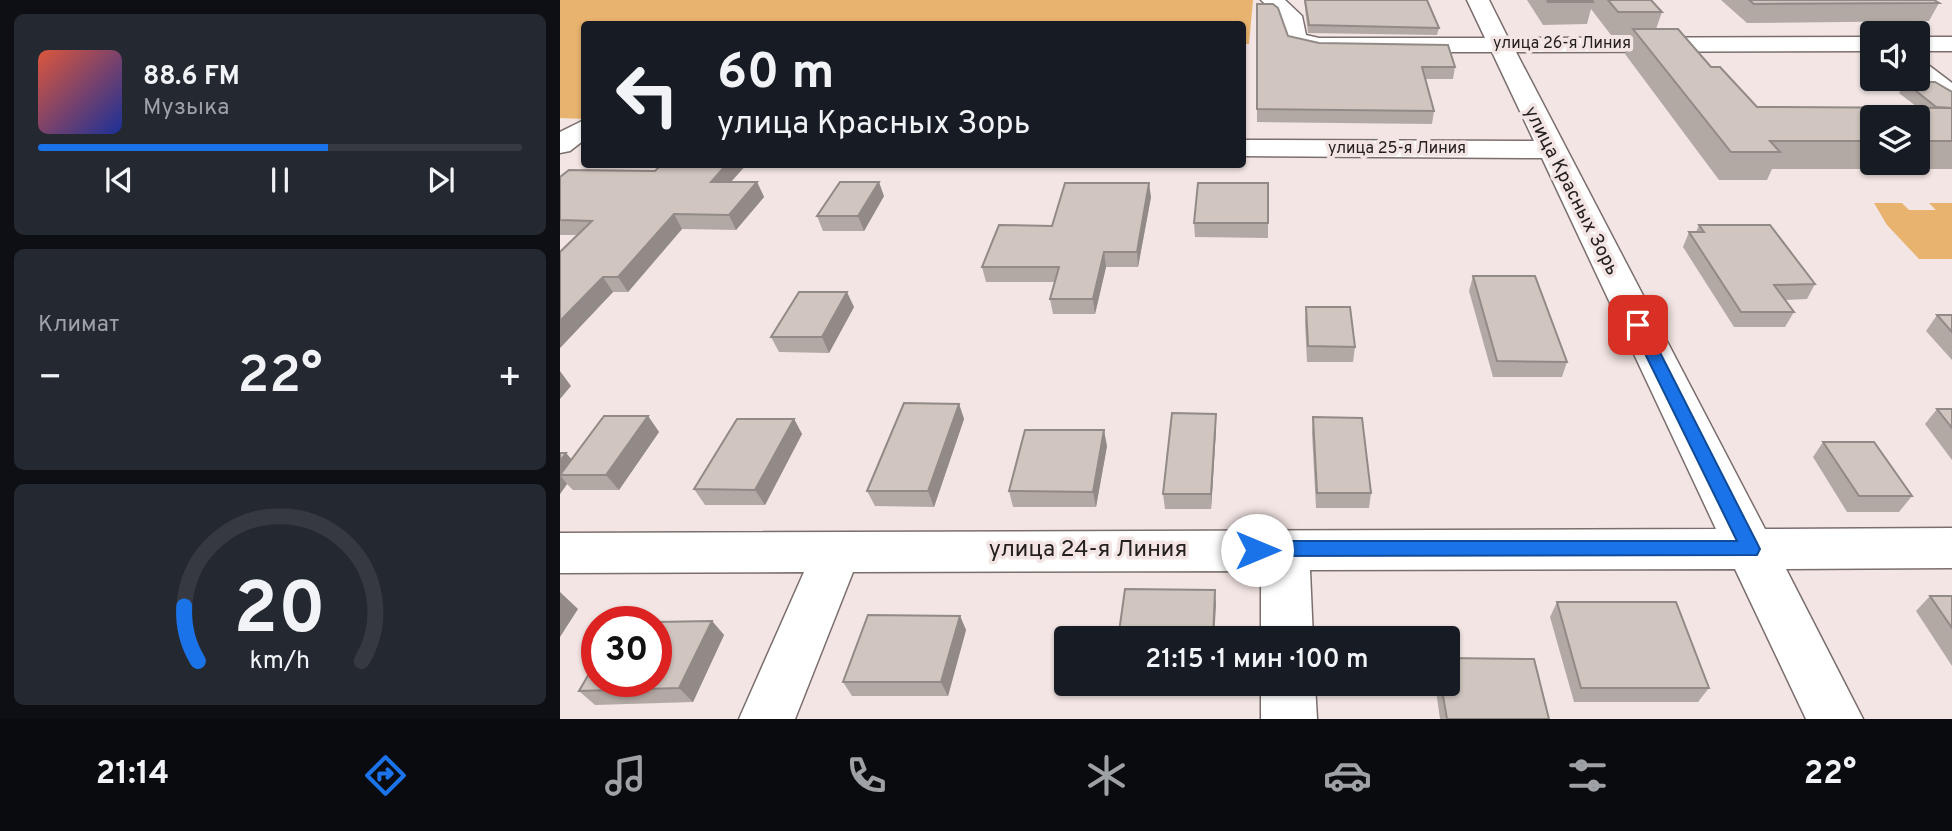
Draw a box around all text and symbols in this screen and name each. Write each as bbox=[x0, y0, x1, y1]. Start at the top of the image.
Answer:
map controls bbox=[1860, 21, 1930, 175]
button: sound bbox=[1860, 21, 1930, 91]
street label: улица 26-я Линия bbox=[1493, 34, 1631, 54]
text: 60 m bbox=[717, 44, 835, 106]
icon: left bbox=[602, 49, 693, 140]
text: 88.6 FM bbox=[143, 61, 240, 94]
text: Музыка bbox=[143, 94, 229, 123]
street label: улица Красных Зорь bbox=[1518, 103, 1624, 279]
text: улица Красных Зорь bbox=[717, 105, 1031, 145]
button: layers bbox=[1860, 105, 1930, 175]
street label: улица 25-я Линия bbox=[1328, 139, 1466, 159]
icon: previous bbox=[100, 161, 138, 199]
icon: pause bbox=[261, 161, 299, 199]
icon: next bbox=[422, 161, 460, 199]
pin bbox=[1608, 295, 1668, 355]
icon: arrive bbox=[1619, 306, 1657, 344]
text: Климат bbox=[38, 311, 119, 340]
text: 22° bbox=[237, 345, 323, 411]
text: − bbox=[38, 355, 63, 404]
text: + bbox=[497, 355, 522, 404]
position arrow bbox=[1220, 513, 1294, 587]
street label: улица 24-я Линия bbox=[989, 536, 1187, 565]
text: 20 bbox=[234, 567, 326, 659]
speed limit sign: 30 bbox=[581, 606, 672, 697]
text: 21:15 · 1 мин · 100 m bbox=[1145, 644, 1369, 677]
text: km/h bbox=[250, 645, 310, 677]
icon: directions bbox=[361, 751, 410, 800]
icon: music bbox=[601, 751, 650, 800]
icon: phone bbox=[842, 751, 891, 800]
icon: climate bbox=[1082, 751, 1131, 800]
icon: car bbox=[1323, 751, 1372, 800]
icon: filters bbox=[1563, 751, 1612, 800]
text: 21:14 bbox=[96, 755, 169, 795]
text: 22° bbox=[1804, 755, 1856, 795]

